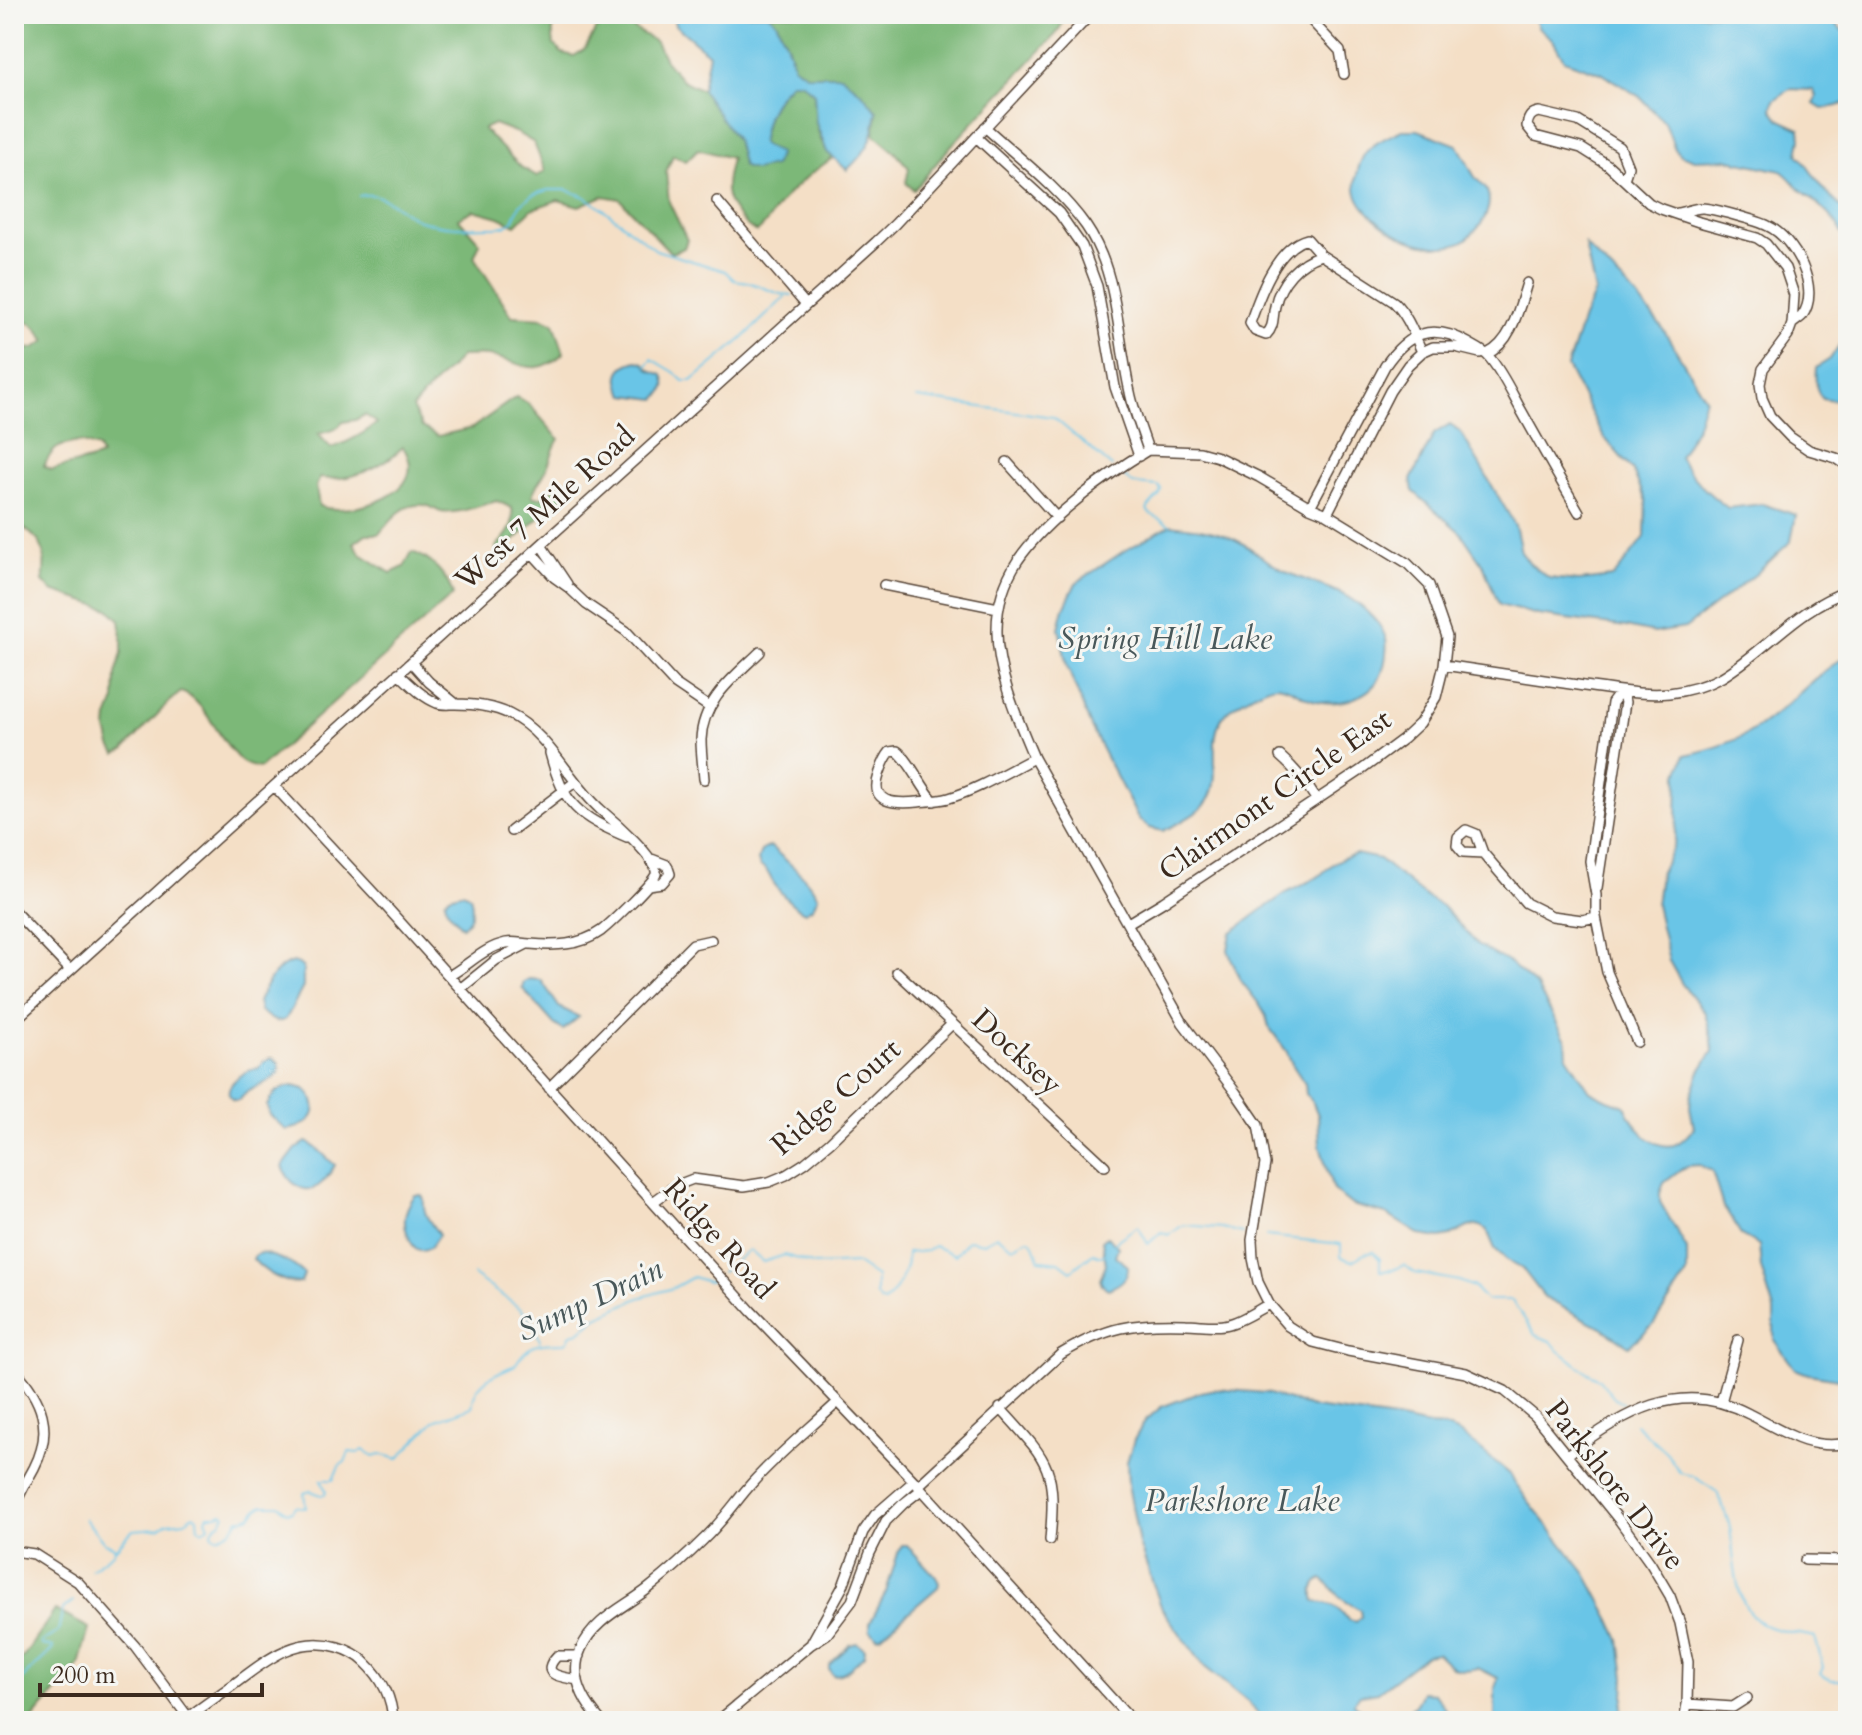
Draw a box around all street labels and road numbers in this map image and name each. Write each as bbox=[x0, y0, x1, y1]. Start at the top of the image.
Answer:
street label: West 7 Mile Road bbox=[445, 416, 644, 601]
street label: Clairmont Circle East bbox=[1150, 699, 1400, 891]
street label: Docksey bbox=[963, 1000, 1071, 1105]
street label: Ridge Court bbox=[762, 1029, 910, 1165]
street label: Ridge Road bbox=[654, 1170, 784, 1308]
street label: Parkshore Drive bbox=[1536, 1391, 1694, 1579]

